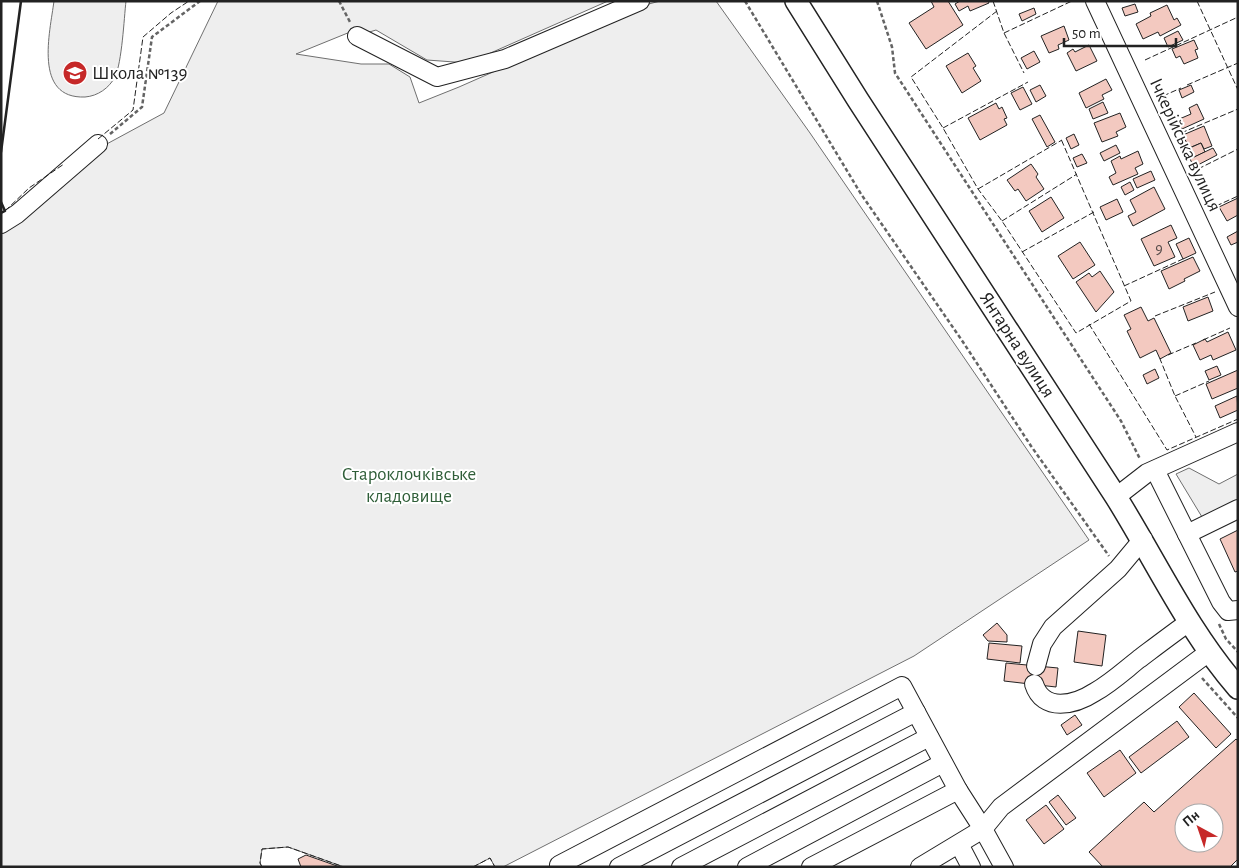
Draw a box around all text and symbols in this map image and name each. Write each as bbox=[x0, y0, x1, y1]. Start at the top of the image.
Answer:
scale bar bbox=[1064, 15, 1176, 47]
text: 50 m bbox=[1072, 26, 1101, 41]
school or university icon: Школа №139 bbox=[62, 60, 88, 86]
place label: Школа №139 bbox=[92, 64, 188, 83]
street label: Ічкерійська вулиця bbox=[1146, 75, 1224, 215]
house number: 9 bbox=[1155, 241, 1163, 257]
street label: Янтарна вулиця bbox=[976, 289, 1058, 401]
park label: Староклочківське кладовище bbox=[342, 465, 476, 506]
north arrow bbox=[1174, 803, 1224, 853]
text: Пн bbox=[1180, 808, 1202, 830]

